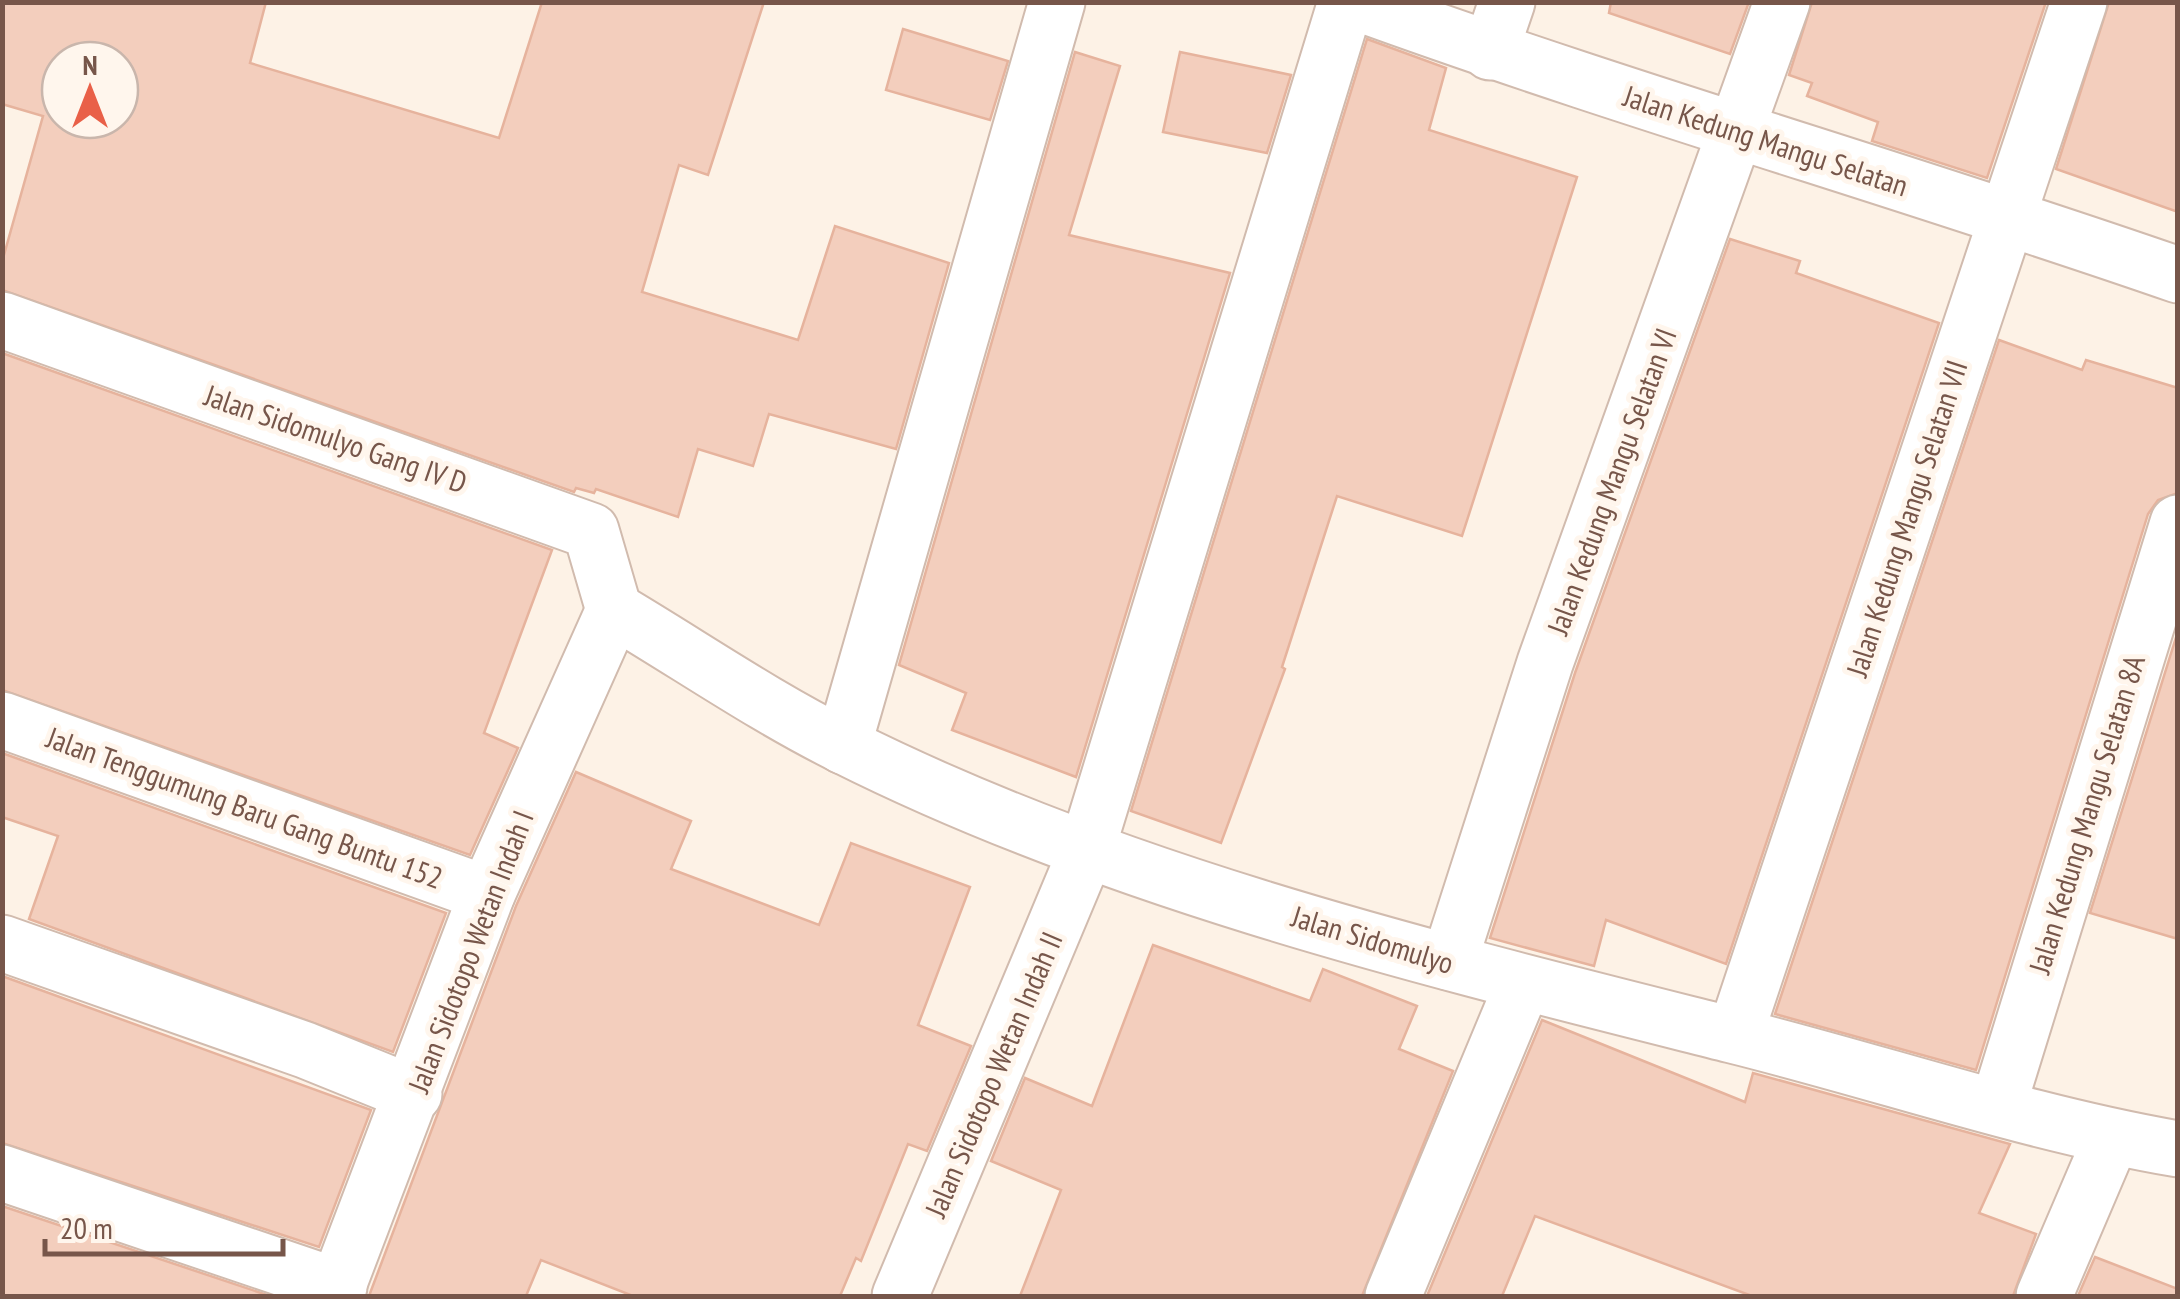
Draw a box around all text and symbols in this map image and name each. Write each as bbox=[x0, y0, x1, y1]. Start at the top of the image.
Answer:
north arrow bbox=[40, 40, 140, 140]
text: N bbox=[82, 46, 98, 83]
street label: Jalan Kedung Mangu Selatan bbox=[1618, 75, 1913, 204]
street label: Jalan Kedung Mangu Selatan VI bbox=[1537, 323, 1685, 640]
street label: Jalan Kedung Mangu Selatan VII bbox=[1836, 355, 1976, 682]
street label: Jalan Sidomulyo Gang IV D bbox=[199, 375, 472, 501]
street label: Jalan Kedung Mangu Selatan 8A bbox=[2019, 649, 2153, 979]
street label: Jalan Tenggumung Baru Gang Buntu 152 bbox=[41, 717, 448, 897]
street label: Jalan Sidotopo Wetan Indah I bbox=[398, 804, 542, 1098]
street label: Jalan Sidomulyo bbox=[1287, 896, 1458, 982]
street label: Jalan Sidotopo Wetan Indah II bbox=[915, 926, 1071, 1223]
scale bar bbox=[45, 1194, 282, 1256]
text: 20 m bbox=[60, 1208, 113, 1247]

